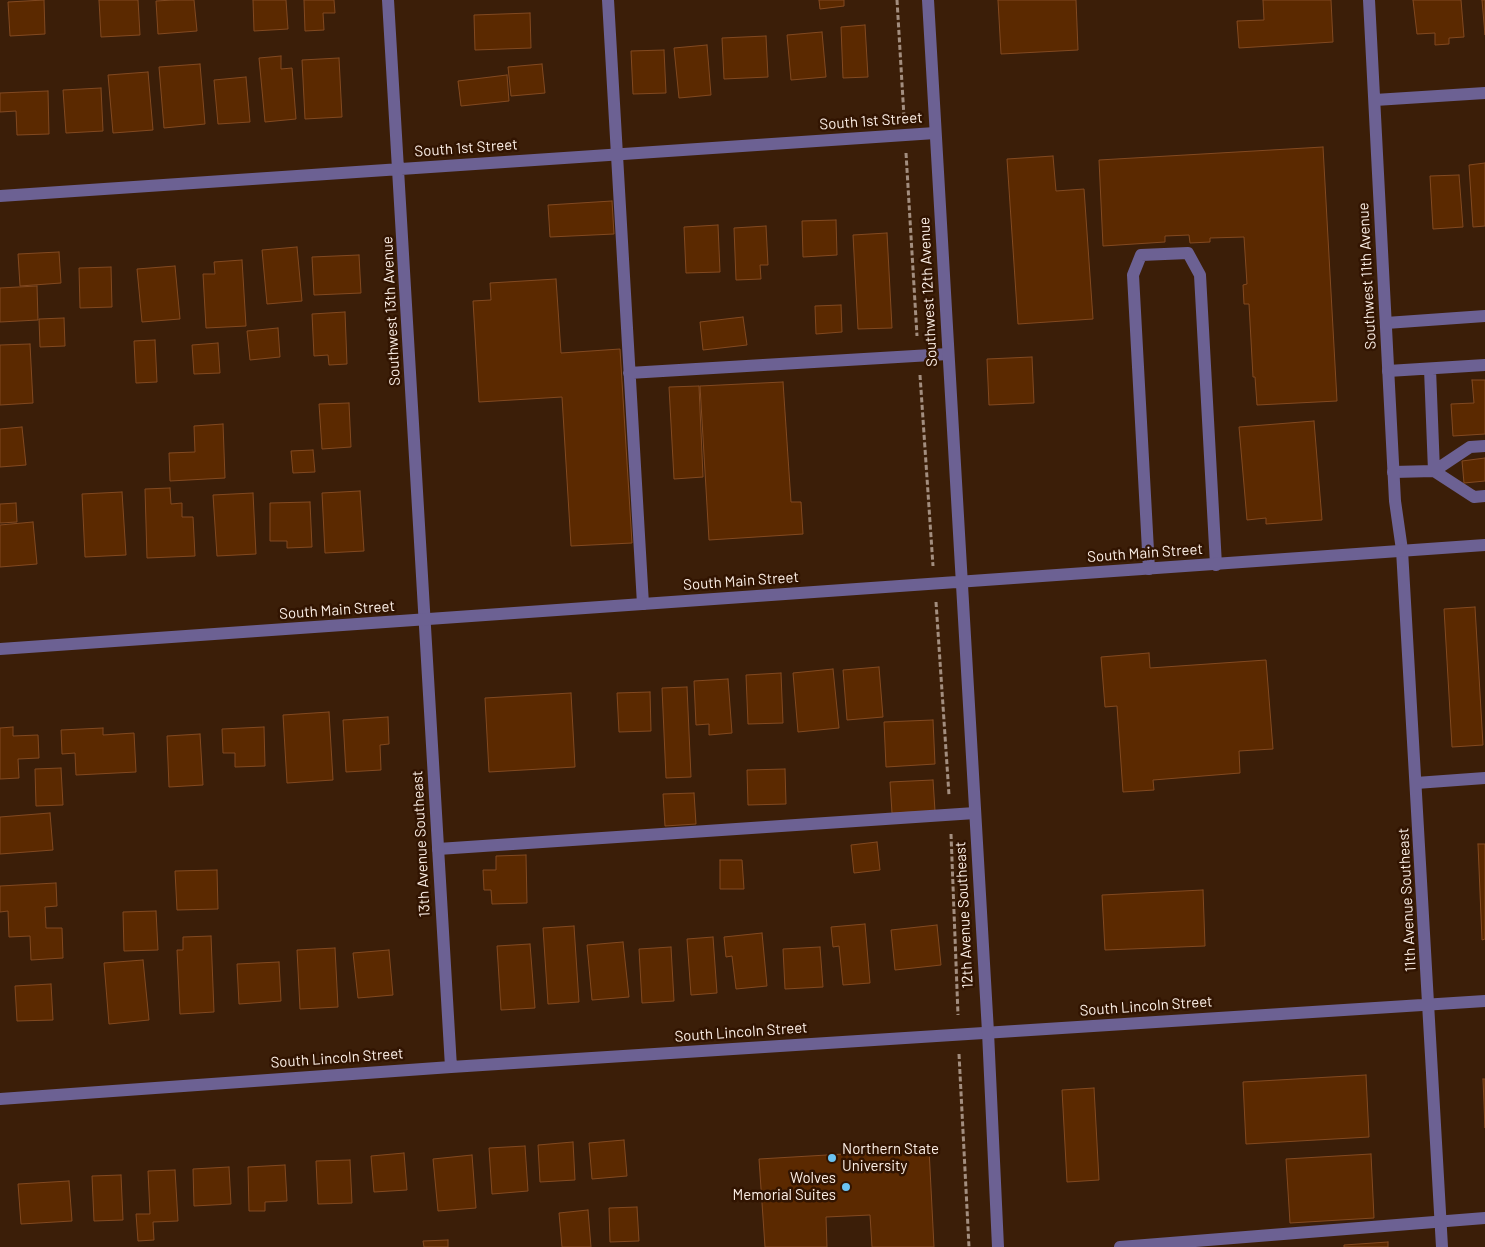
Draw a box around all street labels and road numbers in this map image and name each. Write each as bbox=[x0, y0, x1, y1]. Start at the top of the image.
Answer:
street label: South 1st Street bbox=[819, 108, 923, 134]
street label: South 1st Street bbox=[414, 135, 518, 161]
street label: Southwest 11th Avenue bbox=[1354, 202, 1380, 350]
street label: Southwest 12th Avenue bbox=[915, 217, 941, 367]
street label: Southwest 13th Avenue bbox=[378, 236, 404, 386]
street label: South Main Street bbox=[1087, 540, 1203, 566]
street label: South Main Street bbox=[683, 568, 799, 594]
street label: South Main Street bbox=[279, 597, 395, 623]
street label: 13th Avenue Southeast bbox=[408, 770, 434, 918]
street label: 11th Avenue Southeast bbox=[1394, 827, 1420, 973]
street label: 12th Avenue Southeast bbox=[951, 841, 977, 989]
street label: South Lincoln Street bbox=[1079, 992, 1213, 1020]
street label: South Lincoln Street bbox=[674, 1018, 808, 1046]
street label: South Lincoln Street bbox=[270, 1044, 404, 1072]

